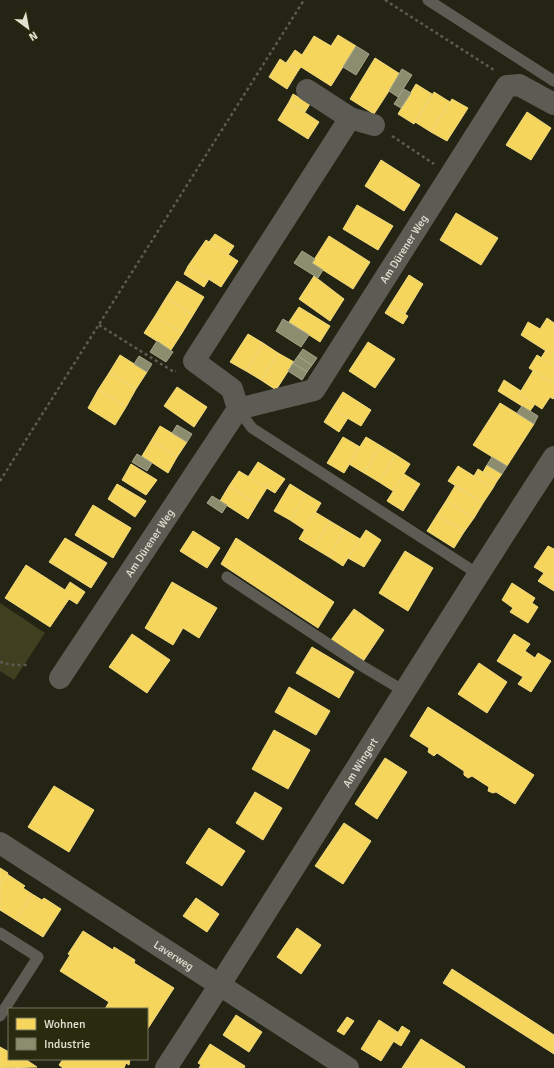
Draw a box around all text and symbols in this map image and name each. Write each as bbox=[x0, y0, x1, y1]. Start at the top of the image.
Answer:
north arrow bbox=[8, 8, 48, 48]
text: N bbox=[26, 29, 40, 44]
street label: Am Dürener Weg bbox=[377, 212, 431, 286]
street label: Am Dürener Weg bbox=[123, 507, 177, 580]
street label: Am Wingert bbox=[340, 735, 381, 790]
street label: Laverweg bbox=[151, 938, 196, 974]
legend bbox=[8, 1008, 148, 1060]
text: Wohnen bbox=[44, 1017, 86, 1032]
text: Industrie bbox=[44, 1037, 90, 1052]

